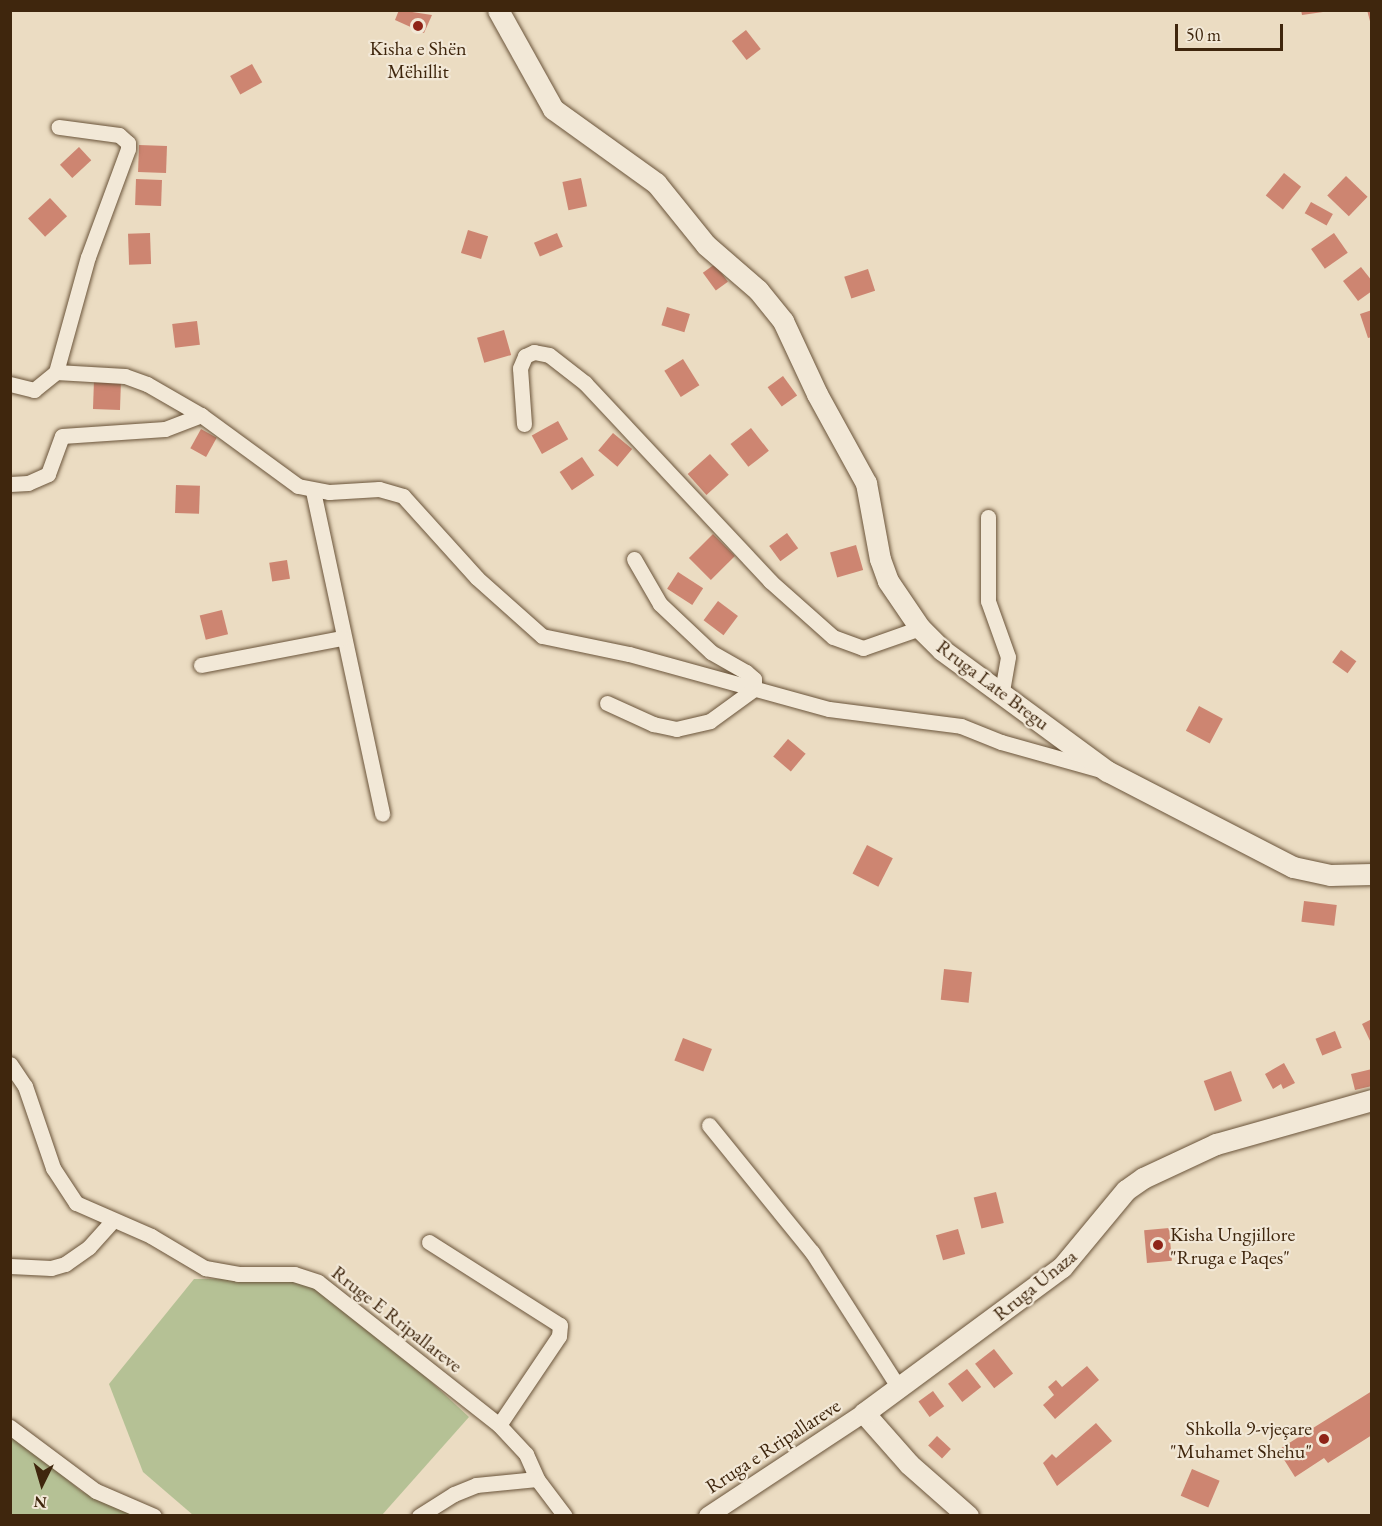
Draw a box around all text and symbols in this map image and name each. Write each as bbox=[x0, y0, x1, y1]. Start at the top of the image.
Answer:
scale bar bbox=[1178, 12, 1286, 50]
marker: Kisha e Shën Mëhillit bbox=[411, 19, 425, 33]
text: 50 m bbox=[1186, 23, 1221, 46]
place label: Kisha e Shën Mëhillit bbox=[369, 36, 467, 83]
street label: Rruga Late Bregu bbox=[932, 635, 1054, 735]
place label: Kisha Ungjillore "Rruga e Paqes" bbox=[1170, 1222, 1295, 1269]
marker: Kisha Ungjillore "Rruga e Paqes" bbox=[1151, 1238, 1165, 1252]
street label: Rruga Unaza bbox=[988, 1244, 1082, 1326]
street label: Rruge E Rripallareve bbox=[327, 1261, 467, 1377]
street label: Rruga e Rripallareve bbox=[701, 1393, 845, 1499]
place label: Shkolla 9-vjeçare "Muhamet Shehu" bbox=[1170, 1416, 1312, 1463]
marker: Shkolla 9-vjeçare "Muhamet Shehu" bbox=[1317, 1432, 1331, 1446]
north arrow bbox=[12, 1454, 72, 1514]
text: N bbox=[33, 1491, 48, 1513]

